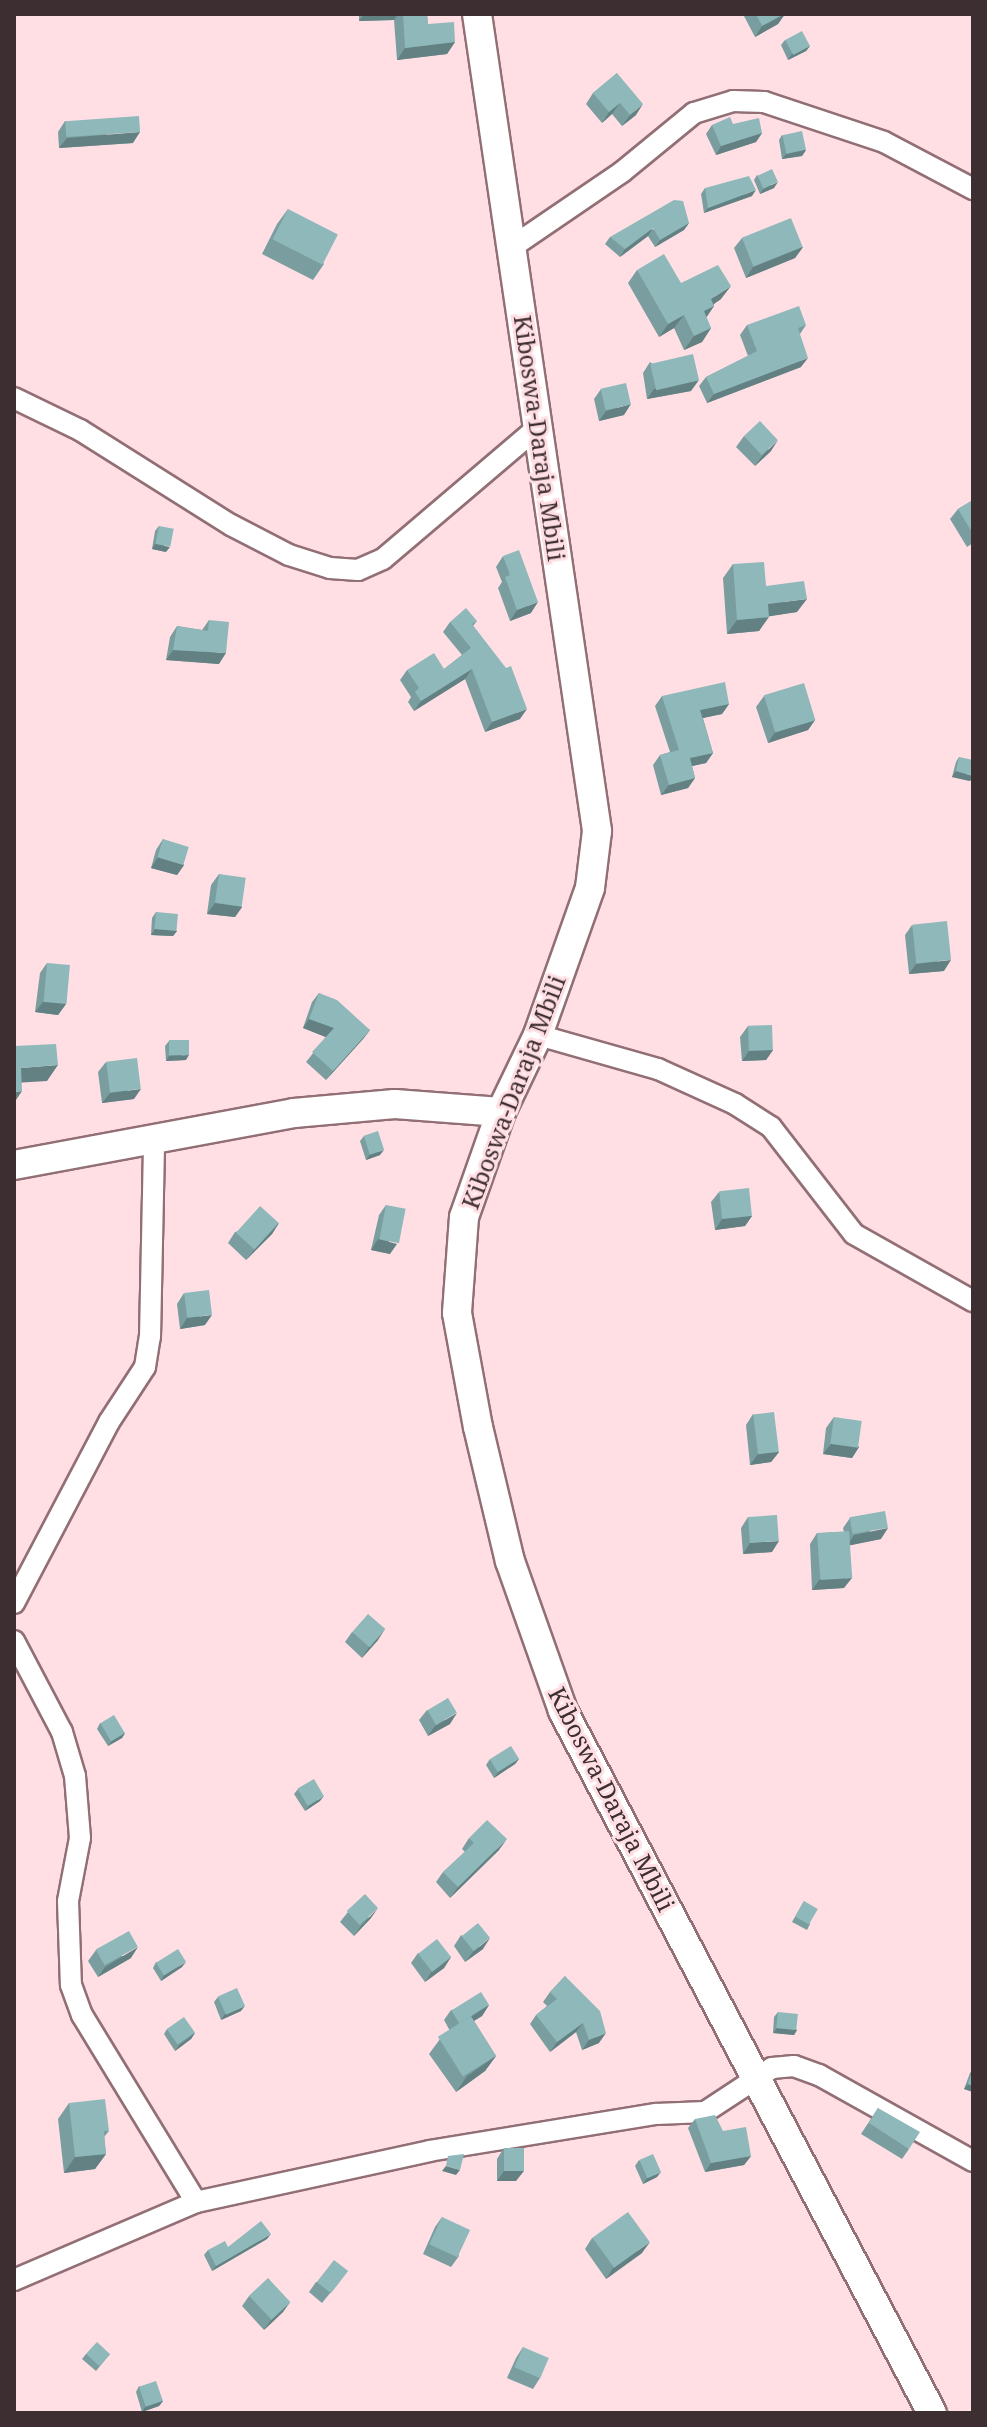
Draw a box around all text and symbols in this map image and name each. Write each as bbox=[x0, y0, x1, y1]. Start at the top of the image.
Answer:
street label: Kiboswa-Daraja Mbili bbox=[508, 313, 572, 563]
street label: Kiboswa-Daraja Mbili bbox=[455, 971, 571, 1213]
street label: Kiboswa-Daraja Mbili bbox=[543, 1682, 681, 1916]

